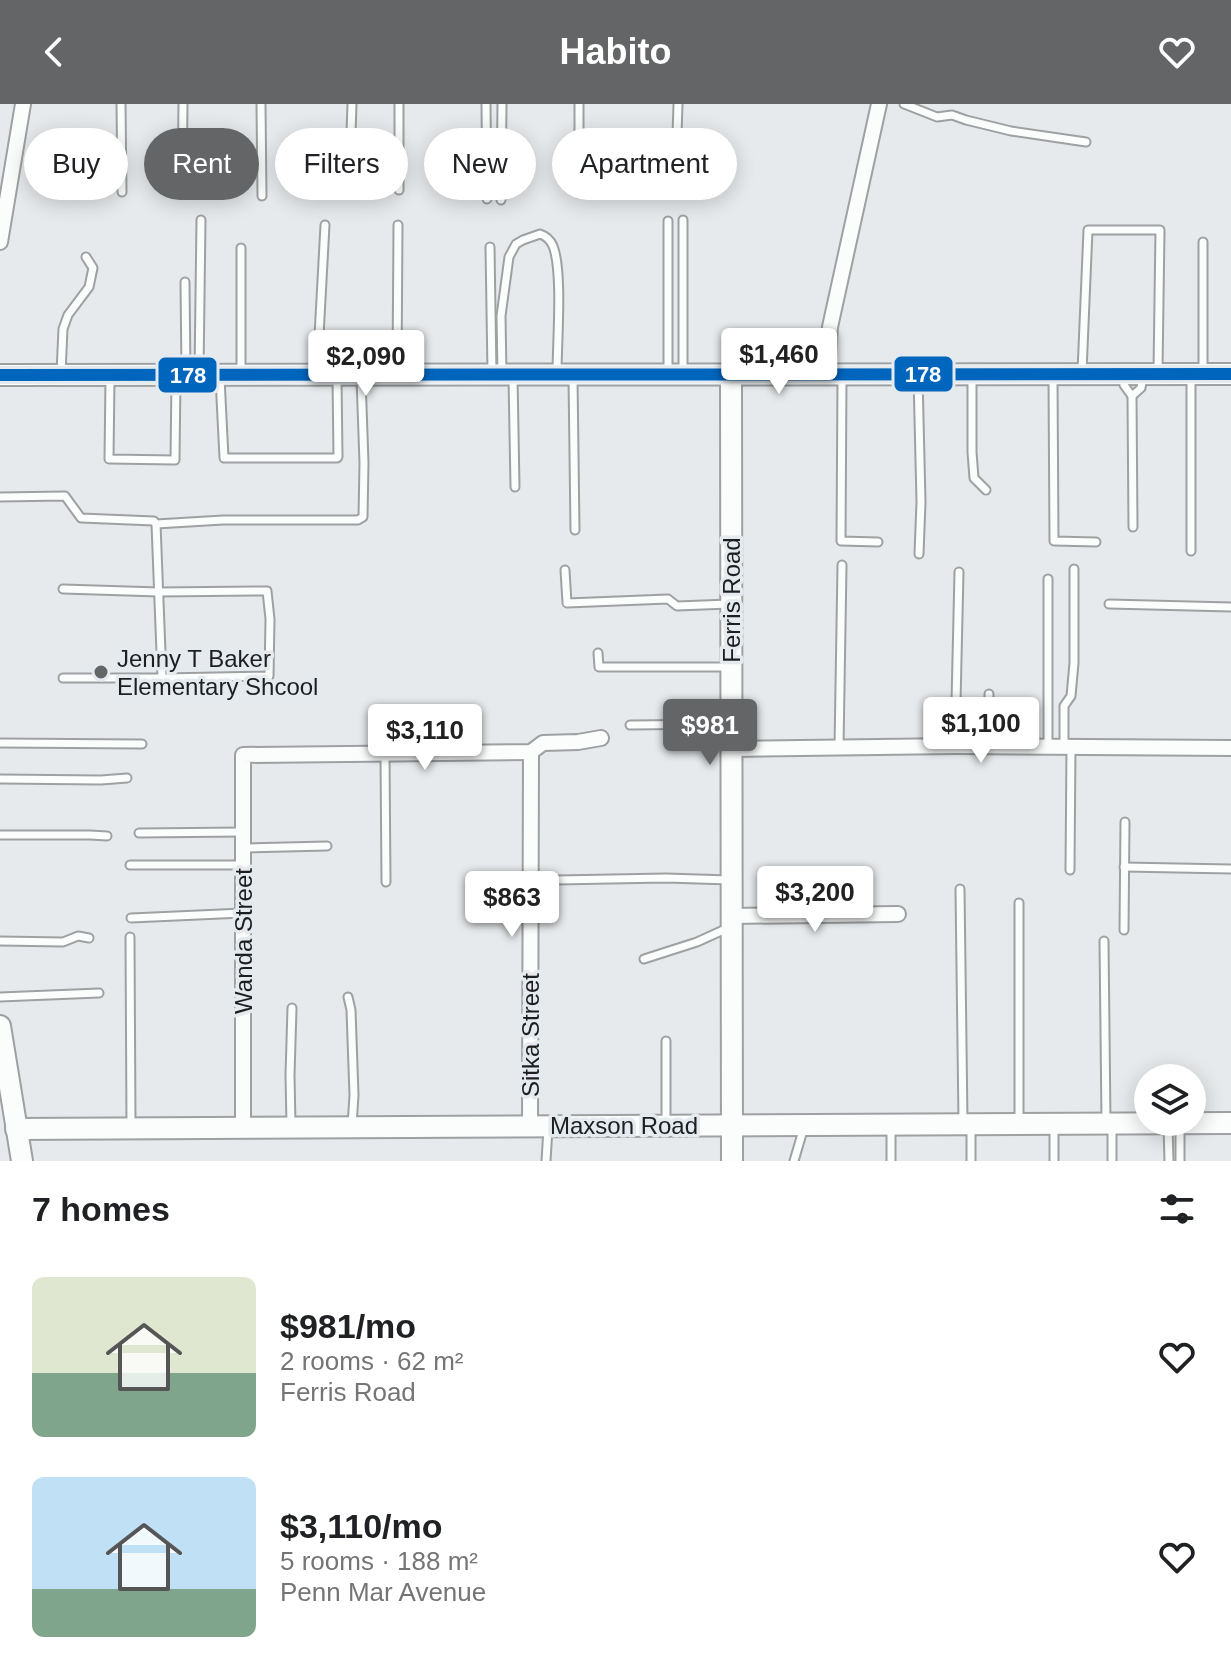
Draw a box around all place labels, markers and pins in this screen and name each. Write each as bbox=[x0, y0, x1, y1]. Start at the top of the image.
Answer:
pin: $1,460 bbox=[714, 328, 844, 396]
pin: $2,090 bbox=[301, 330, 431, 398]
place label: Jenny T Baker Elementary Shcool bbox=[117, 645, 318, 700]
marker: Jenny T Baker Elementary Shcool bbox=[92, 663, 110, 681]
pin: $1,100 bbox=[916, 697, 1046, 765]
pin: $981 bbox=[663, 699, 757, 767]
pin: $3,110 bbox=[360, 704, 490, 772]
pin: $3,200 bbox=[750, 866, 880, 934]
pin: $863 bbox=[465, 871, 559, 939]

